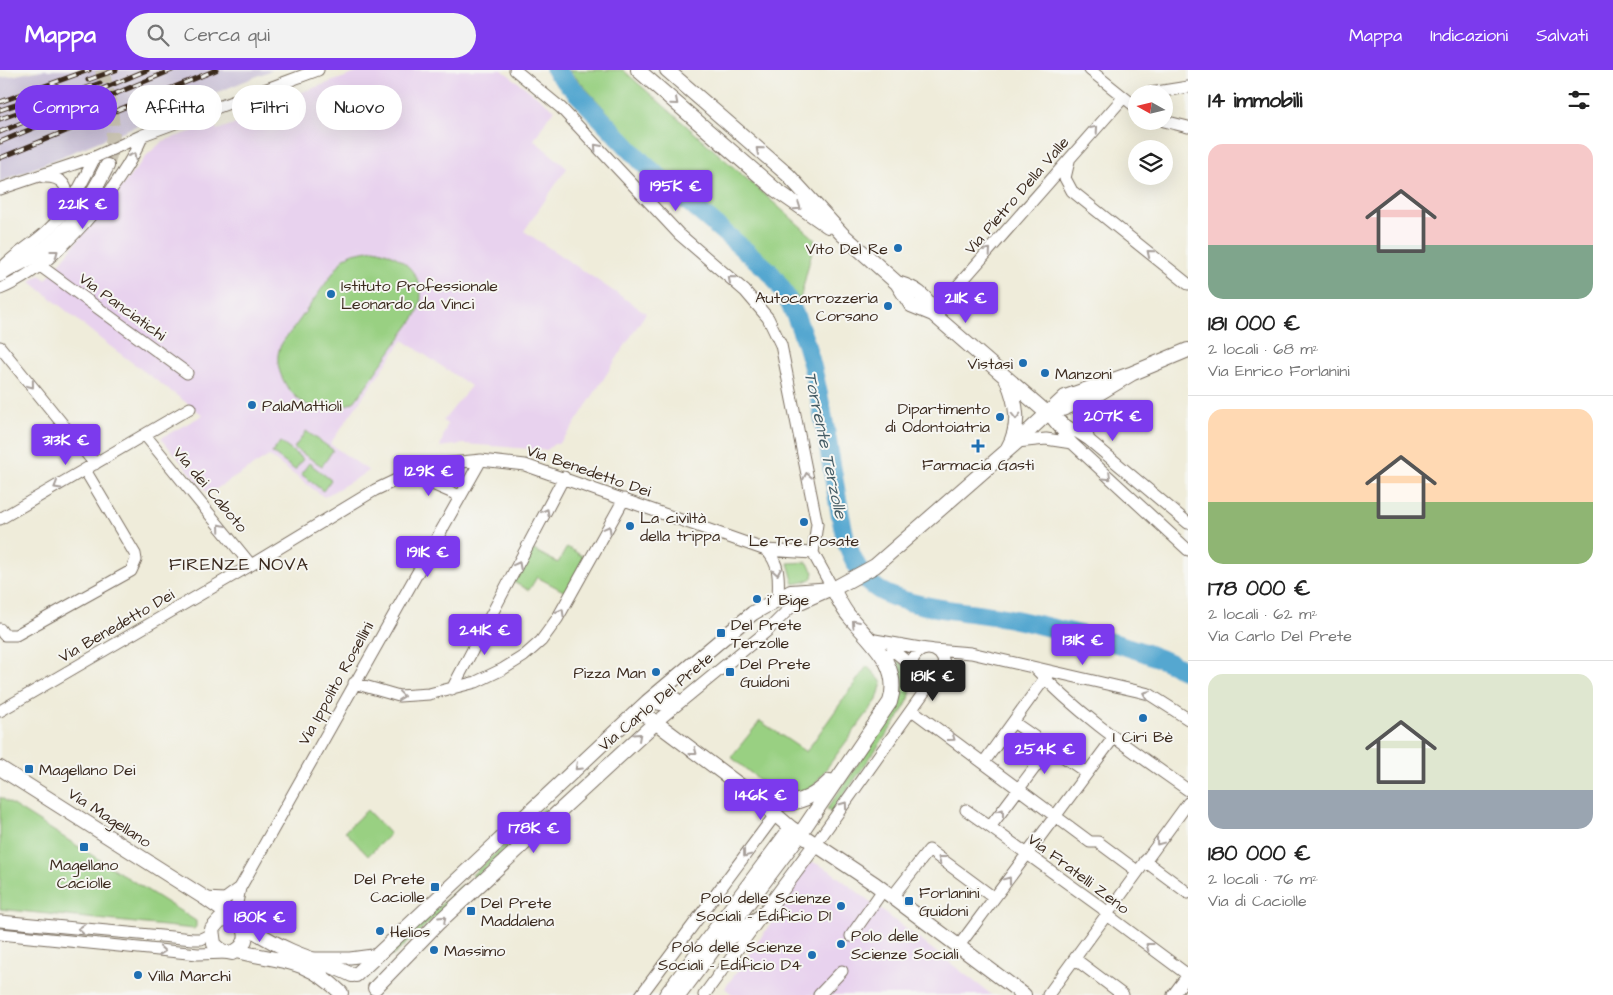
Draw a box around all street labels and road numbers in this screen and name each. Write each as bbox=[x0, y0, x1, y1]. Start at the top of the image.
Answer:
street label: Via Pietro Della Valle bbox=[959, 132, 1074, 259]
street label: Via Panciatichi bbox=[74, 268, 171, 346]
street label: Via Benedetto Dei bbox=[523, 439, 654, 503]
street label: Via dei Caboto bbox=[168, 442, 253, 537]
street label: Via Benedetto Dei bbox=[55, 583, 179, 668]
street label: Via Ippolito Rosellini bbox=[293, 617, 379, 749]
street label: Via Carlo Del Prete bbox=[593, 647, 718, 756]
street label: Via Magellano bbox=[63, 783, 155, 854]
street label: Via Fratelli Zeno bbox=[1023, 828, 1134, 919]

